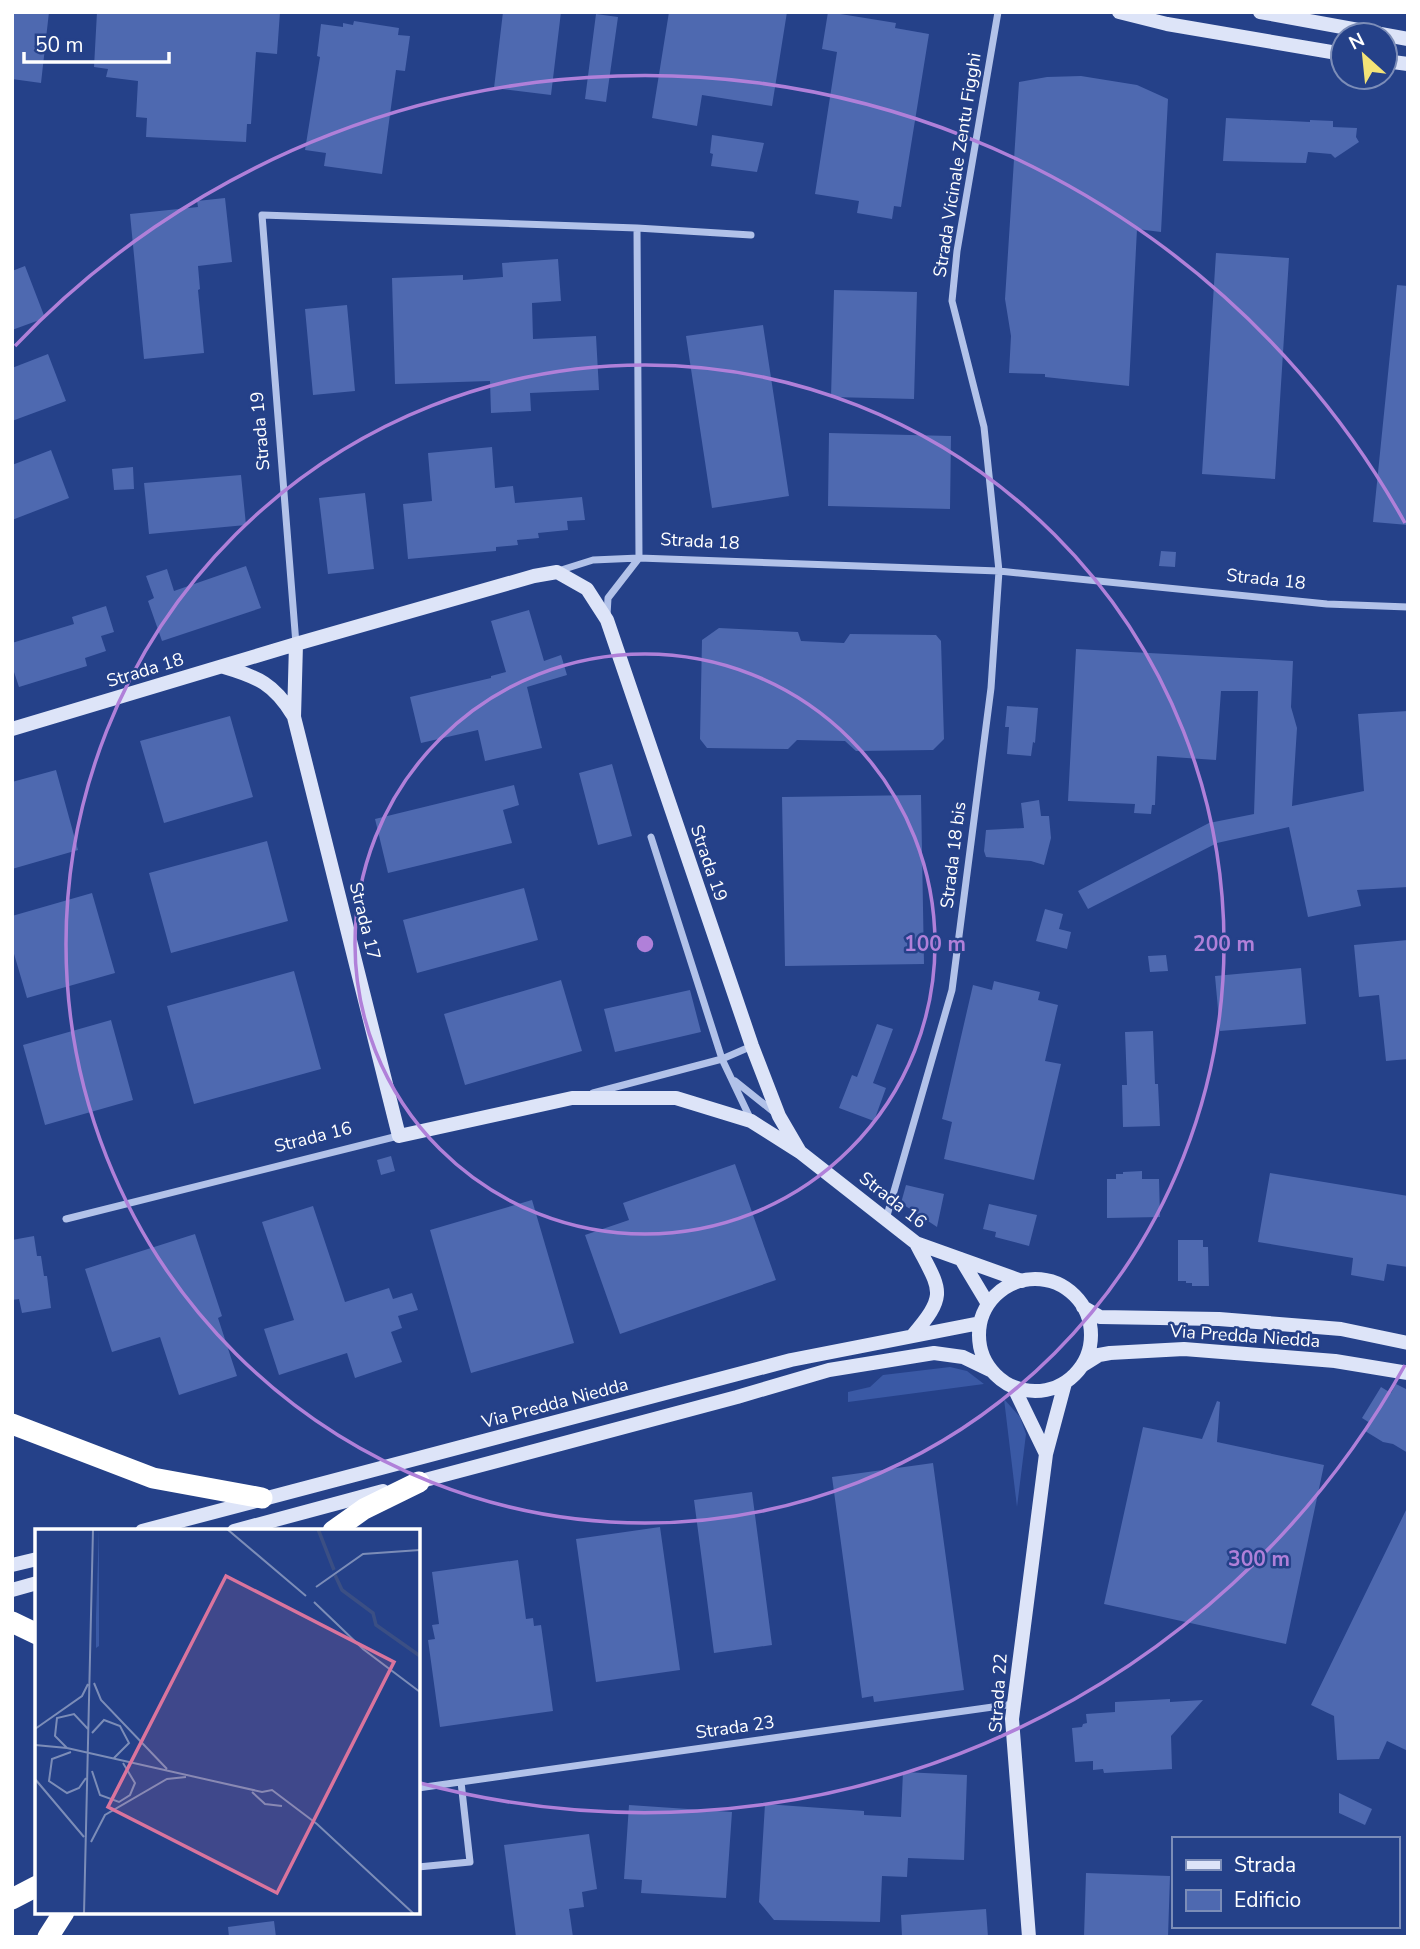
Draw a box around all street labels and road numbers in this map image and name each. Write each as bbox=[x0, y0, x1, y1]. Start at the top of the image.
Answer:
street label: Strada Vicinale Zentu Figghi bbox=[927, 51, 987, 279]
street label: Strada 19 bbox=[245, 390, 275, 472]
street label: Strada 18 bbox=[660, 527, 740, 555]
street label: Strada 18 bbox=[1225, 563, 1307, 595]
street label: Strada 18 bbox=[103, 647, 187, 693]
street label: Strada 18 bis bbox=[935, 800, 971, 910]
street label: Strada 19 bbox=[685, 822, 733, 904]
street label: Strada 17 bbox=[344, 880, 386, 962]
street label: Strada 16 bbox=[272, 1116, 354, 1158]
street label: Strada 16 bbox=[854, 1166, 932, 1234]
street label: Via Predda Niedda bbox=[1168, 1319, 1321, 1353]
street label: Via Predda Niedda bbox=[478, 1372, 631, 1434]
street label: Strada 22 bbox=[983, 1653, 1013, 1733]
street label: Strada 23 bbox=[694, 1710, 776, 1744]

